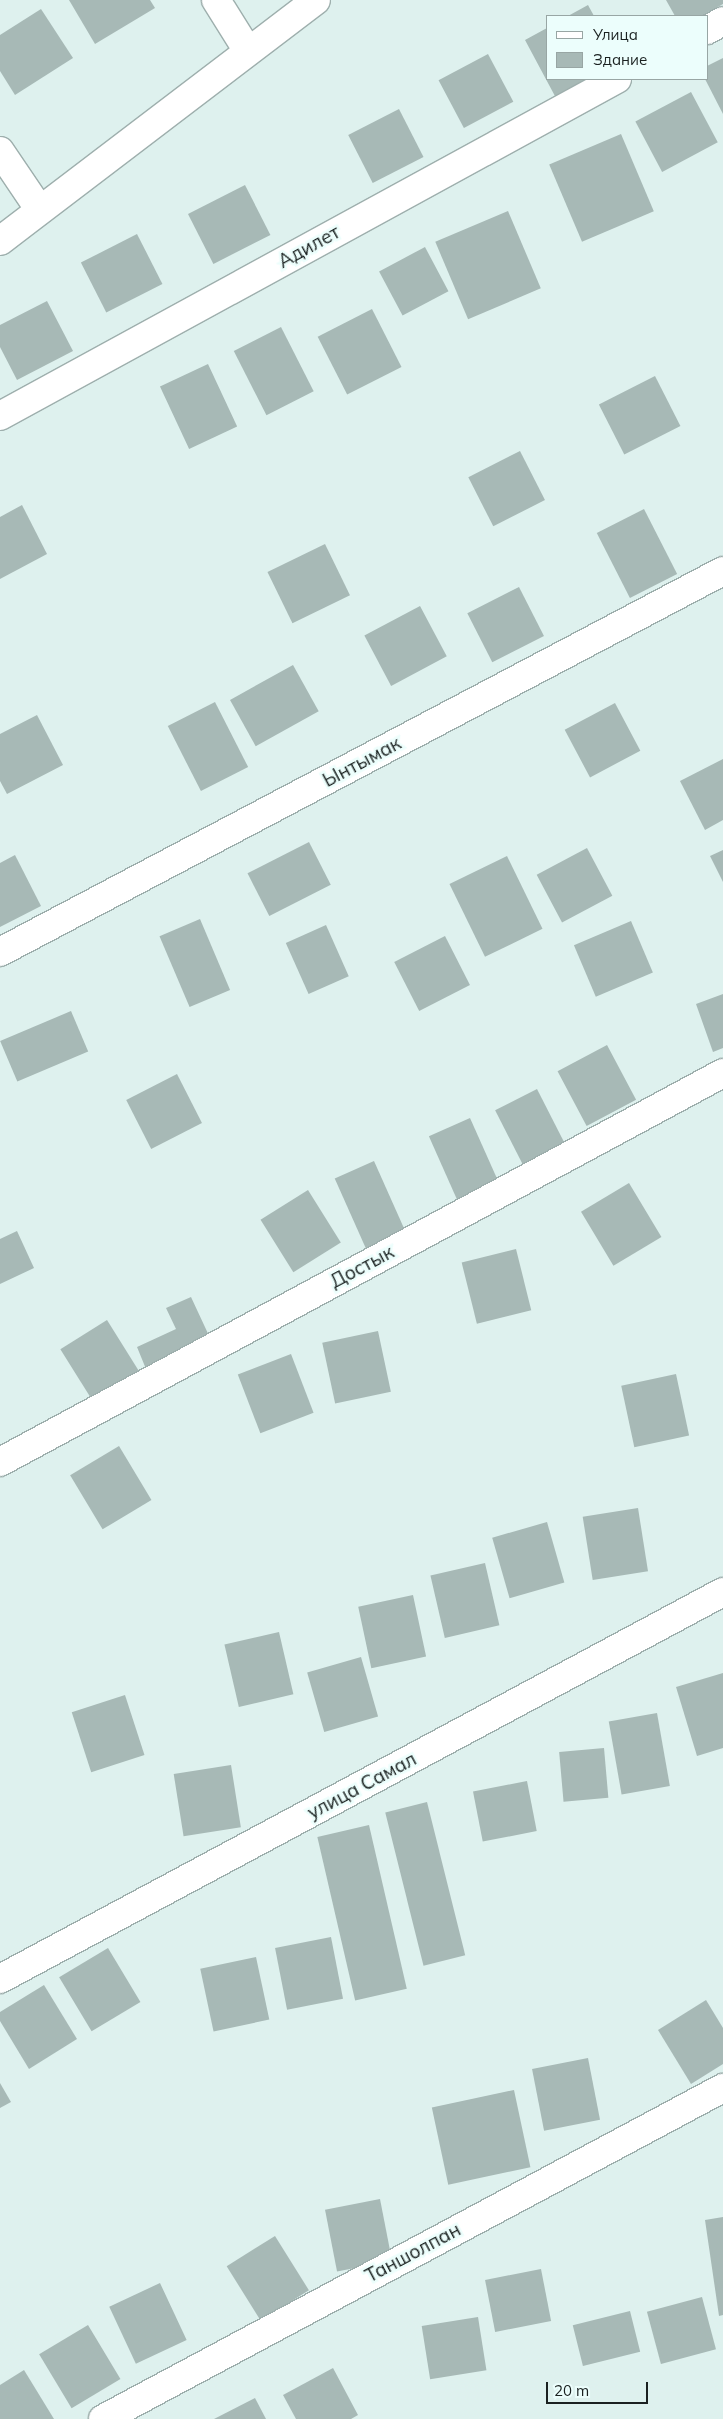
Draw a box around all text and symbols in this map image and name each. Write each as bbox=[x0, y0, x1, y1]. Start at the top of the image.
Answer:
legend bbox=[546, 15, 708, 80]
text: Улица bbox=[593, 25, 638, 44]
text: Здание bbox=[593, 50, 647, 69]
street label: Адилет bbox=[274, 221, 344, 273]
street label: Ынтымак bbox=[319, 732, 405, 792]
street label: Достык bbox=[326, 1241, 398, 1293]
street label: улица Самал bbox=[304, 1748, 420, 1824]
street label: Таншолпан bbox=[361, 2218, 465, 2288]
scale bar bbox=[548, 2372, 650, 2404]
text: 20 m bbox=[554, 2381, 589, 2400]

